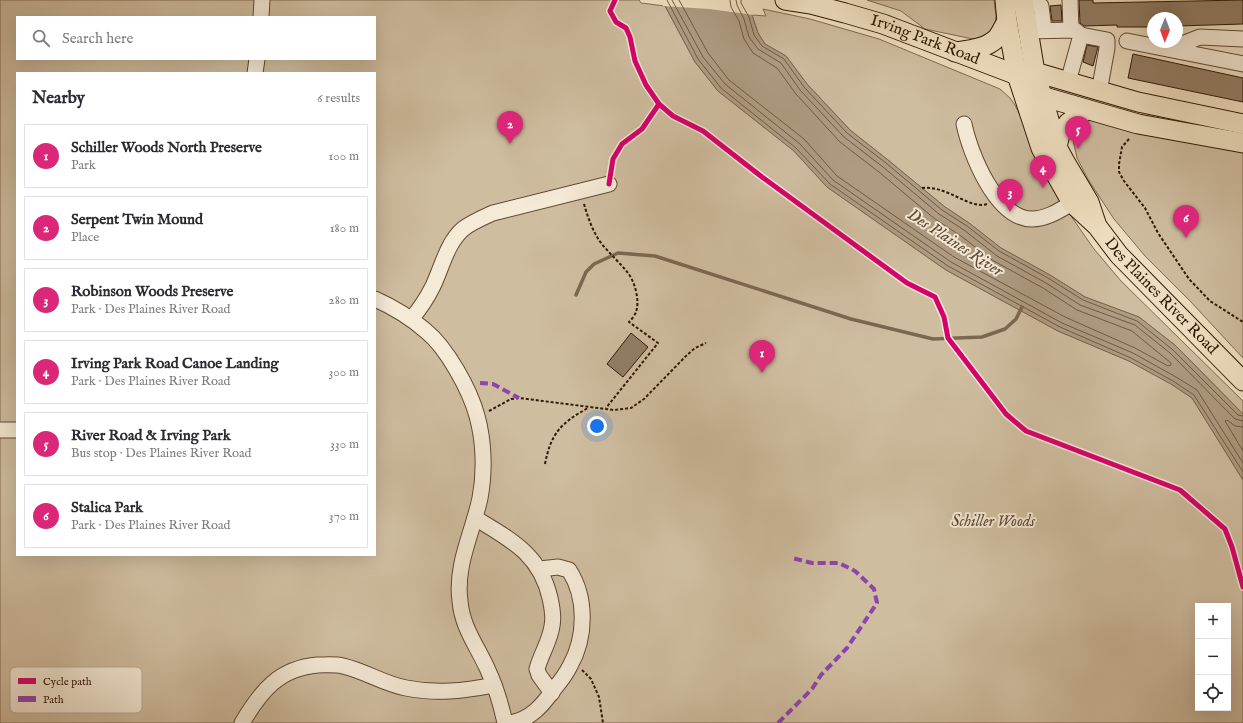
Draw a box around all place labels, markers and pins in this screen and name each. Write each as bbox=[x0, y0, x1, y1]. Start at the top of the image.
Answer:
pin: 2 bbox=[497, 111, 523, 144]
pin: 5 bbox=[1065, 116, 1091, 149]
pin: 4 bbox=[1030, 155, 1056, 188]
pin: 3 bbox=[997, 179, 1023, 212]
pin: 6 bbox=[1173, 205, 1199, 238]
pin: 1 bbox=[749, 340, 775, 373]

